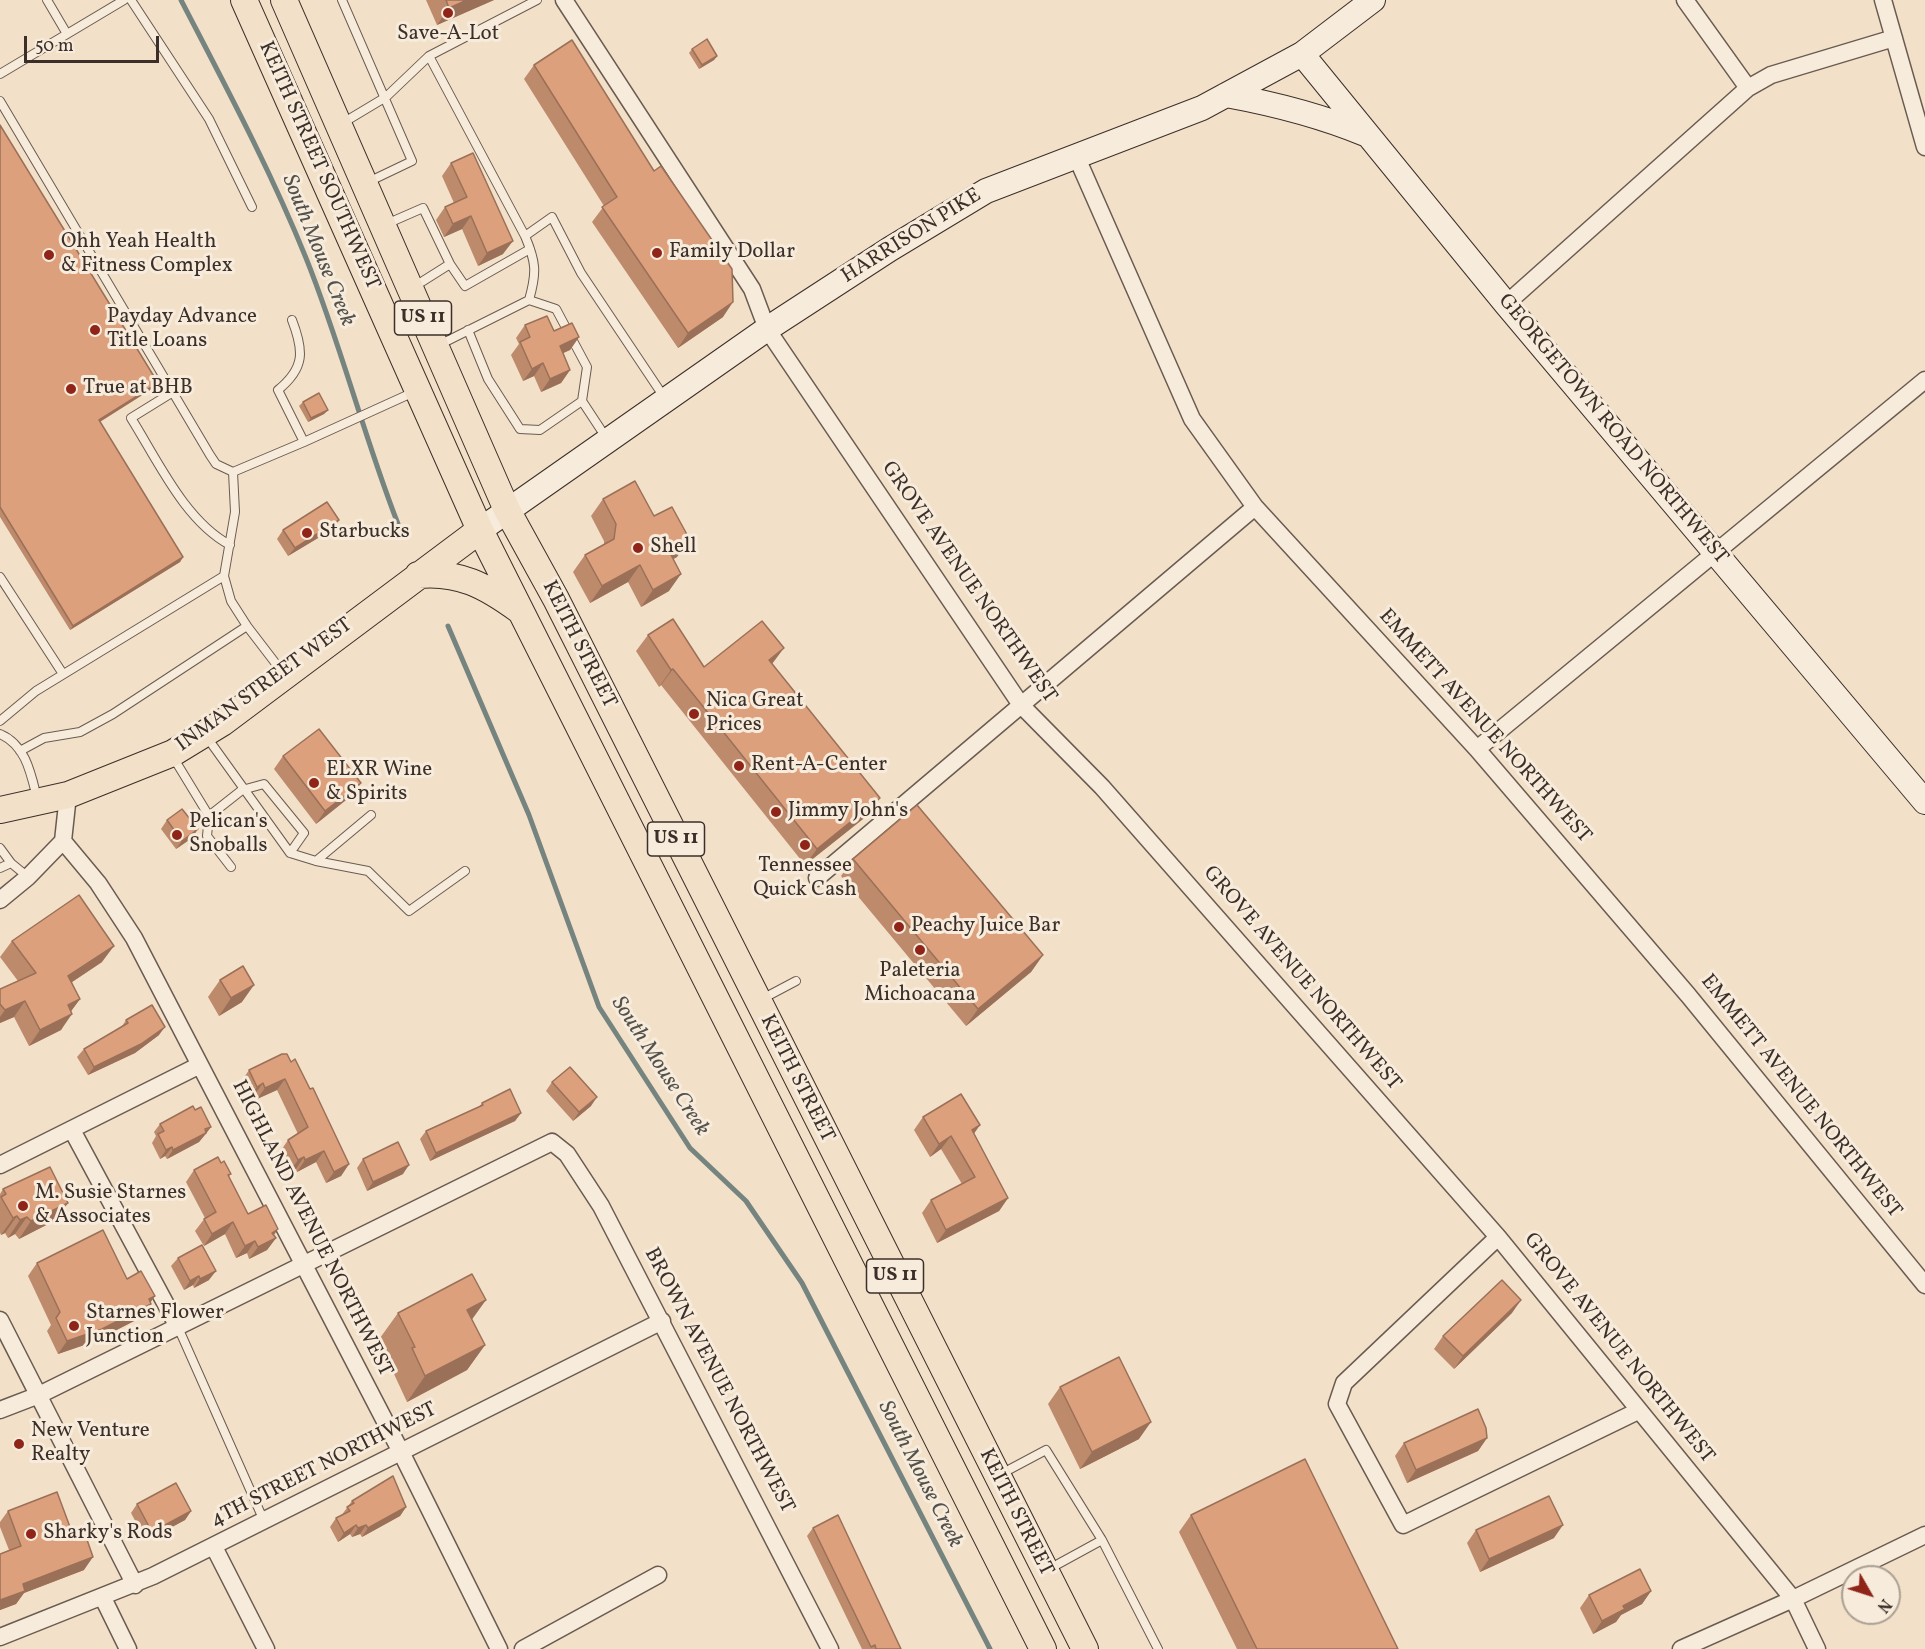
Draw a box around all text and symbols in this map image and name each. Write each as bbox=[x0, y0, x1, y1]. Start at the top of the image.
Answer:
marker: Save-A-Lot bbox=[441, 6, 455, 20]
place label: Save-A-Lot bbox=[397, 22, 499, 48]
scale bar bbox=[27, 24, 162, 62]
text: 50 m bbox=[35, 34, 74, 59]
street label: KEITH STREET SOUTHWEST bbox=[252, 38, 384, 294]
water label: South Mouse Creek bbox=[275, 171, 359, 331]
street label: HARRISON PIKE bbox=[837, 184, 987, 290]
place label: Ohh Yeah Health & Fitness Complex bbox=[61, 230, 233, 280]
place label: Family Dollar bbox=[669, 240, 795, 266]
marker: Family Dollar bbox=[650, 246, 664, 260]
marker: Ohh Yeah Health & Fitness Complex bbox=[42, 248, 56, 262]
street label: GEORGETOWN ROAD NORTHWEST bbox=[1491, 290, 1733, 570]
road number: US 11 bbox=[394, 301, 452, 335]
place label: Payday Advance Title Loans bbox=[107, 305, 257, 355]
marker: Payday Advance Title Loans bbox=[88, 323, 102, 337]
place label: True at BHB bbox=[83, 376, 193, 402]
marker: True at BHB bbox=[64, 382, 78, 396]
street label: GROVE AVENUE NORTHWEST bbox=[875, 457, 1061, 709]
place label: Starbucks bbox=[319, 520, 410, 546]
marker: Starbucks bbox=[300, 526, 314, 540]
place label: Shell bbox=[650, 535, 697, 561]
marker: Shell bbox=[631, 541, 645, 555]
street label: KEITH STREET bbox=[535, 577, 621, 713]
street label: EMMETT AVENUE NORTHWEST bbox=[1372, 605, 1596, 849]
street label: INMAN STREET WEST bbox=[172, 613, 358, 759]
place label: Nica Great Prices bbox=[706, 689, 804, 739]
marker: Nica Great Prices bbox=[687, 707, 701, 721]
place label: Rent-A-Center bbox=[751, 753, 887, 779]
place label: ELXR Wine & Spirits bbox=[326, 758, 432, 808]
marker: Rent-A-Center bbox=[732, 759, 746, 773]
marker: ELXR Wine & Spirits bbox=[307, 776, 321, 790]
place label: Jimmy John's bbox=[788, 799, 908, 825]
marker: Jimmy John's bbox=[769, 805, 783, 819]
place label: Pelican's Snoballs bbox=[189, 810, 268, 860]
road number: US 11 bbox=[648, 822, 704, 856]
marker: Pelican's Snoballs bbox=[170, 828, 184, 842]
marker: Tennessee Quick Cash bbox=[798, 838, 812, 852]
place label: Tennessee Quick Cash bbox=[753, 854, 857, 904]
street label: GROVE AVENUE NORTHWEST bbox=[1197, 862, 1405, 1096]
place label: Peachy Juice Bar bbox=[911, 914, 1060, 940]
marker: Peachy Juice Bar bbox=[892, 920, 906, 934]
marker: Paleteria Michoacana bbox=[913, 943, 927, 957]
place label: Paleteria Michoacana bbox=[864, 959, 976, 1009]
street label: EMMETT AVENUE NORTHWEST bbox=[1694, 970, 1906, 1224]
water label: South Mouse Creek bbox=[604, 992, 714, 1142]
street label: KEITH STREET bbox=[753, 1011, 839, 1147]
street label: HIGHLAND AVENUE NORTHWEST bbox=[225, 1077, 397, 1381]
place label: M. Susie Starnes & Associates bbox=[35, 1181, 186, 1231]
marker: M. Susie Starnes & Associates bbox=[16, 1199, 30, 1213]
street label: GROVE AVENUE NORTHWEST bbox=[1517, 1229, 1719, 1469]
street label: BROWN AVENUE NORTHWEST bbox=[637, 1244, 799, 1518]
road number: US 11 bbox=[866, 1259, 924, 1293]
place label: Starnes Flower Junction bbox=[86, 1301, 224, 1351]
marker: Starnes Flower Junction bbox=[67, 1319, 81, 1333]
water label: South Mouse Creek bbox=[871, 1397, 967, 1553]
street label: 4TH STREET NORTHWEST bbox=[207, 1398, 441, 1534]
place label: New Venture Realty bbox=[31, 1419, 150, 1469]
marker: New Venture Realty bbox=[12, 1437, 26, 1451]
street label: KEITH STREET bbox=[972, 1445, 1058, 1581]
place label: Sharky's Rods bbox=[43, 1521, 172, 1547]
marker: Sharky's Rods bbox=[24, 1527, 38, 1541]
north arrow bbox=[1841, 1565, 1901, 1625]
text: N bbox=[1871, 1594, 1896, 1617]

